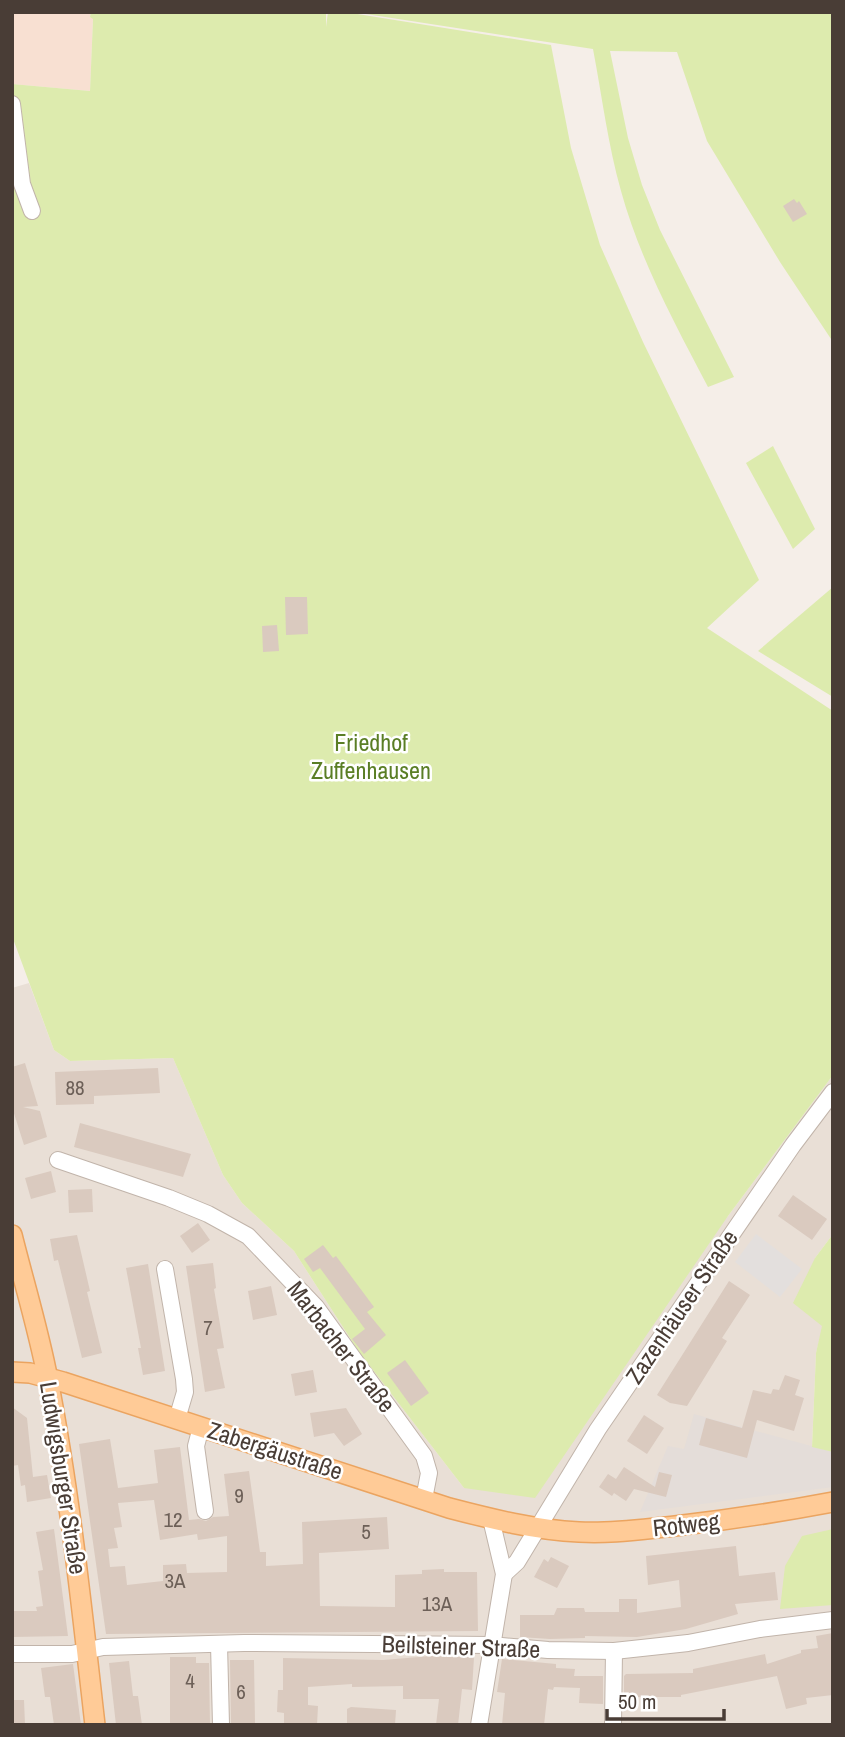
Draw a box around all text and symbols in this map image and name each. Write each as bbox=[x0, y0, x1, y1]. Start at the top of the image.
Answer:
park label: Friedhof Zuffenhausen bbox=[311, 726, 431, 786]
house number: 88 bbox=[65, 1073, 85, 1102]
street label: Zazenhäuser Straße bbox=[618, 1223, 745, 1390]
street label: Marbacher Straße bbox=[280, 1274, 403, 1419]
house number: 7 bbox=[203, 1313, 213, 1342]
street label: Ludwigsburger Straße bbox=[33, 1379, 95, 1577]
street label: Zabergäustraße bbox=[204, 1413, 347, 1487]
house number: 9 bbox=[234, 1481, 244, 1510]
house number: 12 bbox=[163, 1505, 183, 1534]
street label: Rotweg bbox=[651, 1505, 721, 1543]
house number: 5 bbox=[361, 1517, 371, 1546]
house number: 3A bbox=[164, 1566, 186, 1595]
house number: 13A bbox=[422, 1589, 453, 1618]
street label: Beilsteiner Straße bbox=[381, 1627, 541, 1665]
house number: 4 bbox=[185, 1666, 195, 1695]
house number: 6 bbox=[236, 1677, 246, 1706]
scale bar bbox=[607, 1678, 724, 1722]
text: 50 m bbox=[618, 1687, 656, 1716]

